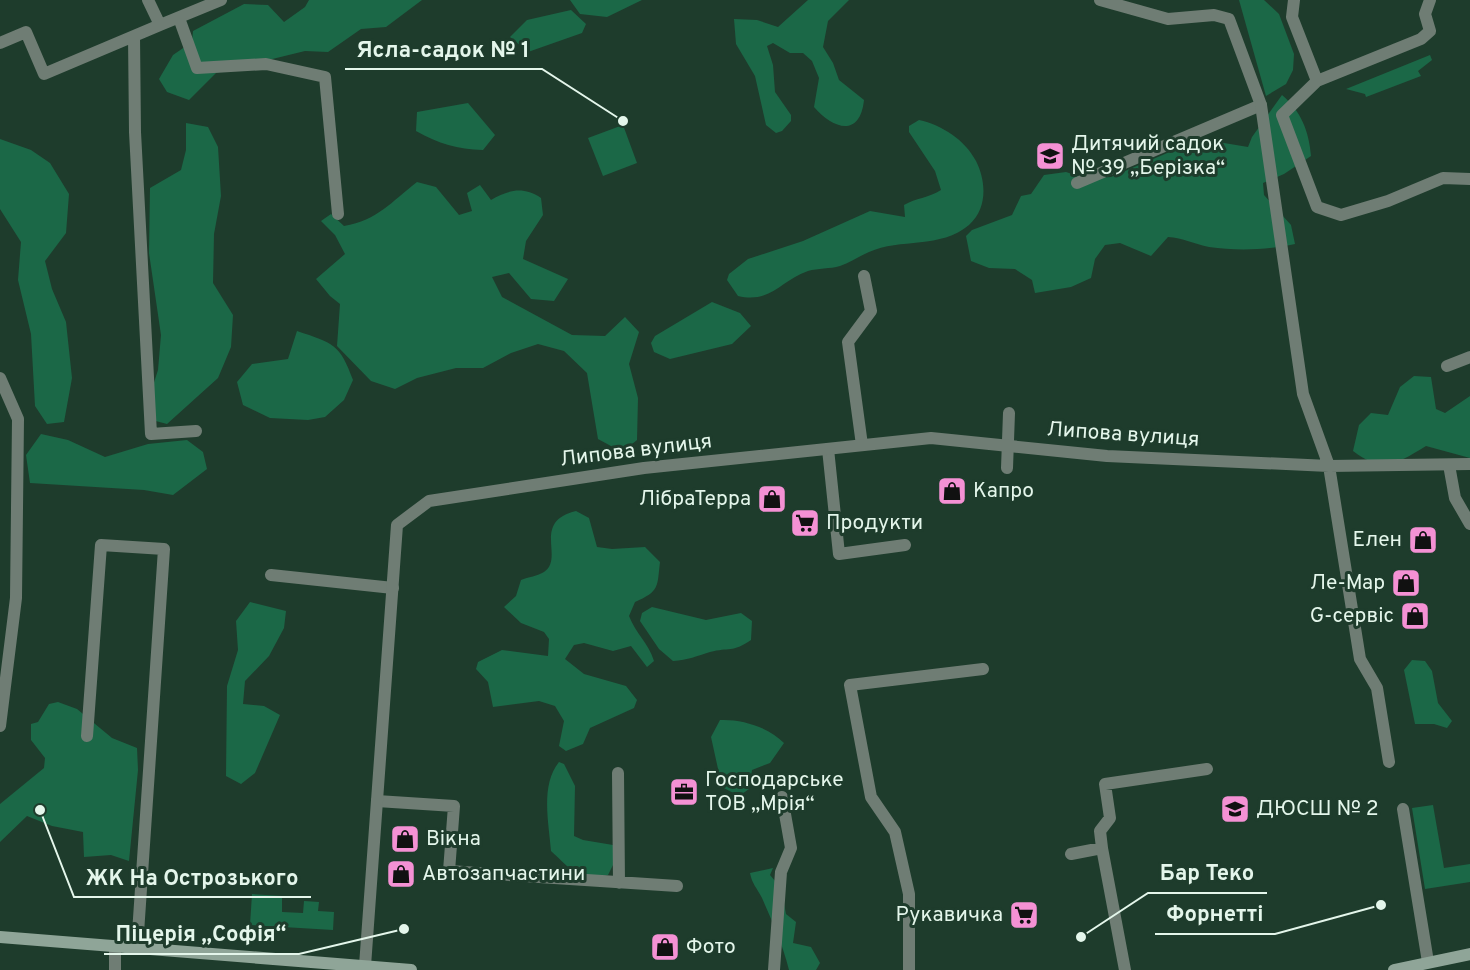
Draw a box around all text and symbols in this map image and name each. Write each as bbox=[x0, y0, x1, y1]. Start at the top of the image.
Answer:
callout: Ясла-садок № 1 bbox=[345, 29, 542, 69]
text: Ясла-садок № 1 bbox=[356, 38, 530, 65]
place label: Дитячий садок № 39 „Берізка“ bbox=[1071, 131, 1225, 182]
school or university icon: Дитячий садок № 39 „Берізка“ bbox=[1034, 140, 1066, 172]
street label: Липова вулиця bbox=[1046, 416, 1200, 454]
street label: Липова вулиця bbox=[558, 428, 714, 474]
shop icon: Капро bbox=[936, 475, 968, 507]
place label: Капро bbox=[973, 478, 1034, 505]
shop icon: ЛібраТерра bbox=[756, 483, 788, 515]
place label: ЛібраТерра bbox=[639, 486, 751, 513]
supermarket icon: Продукти bbox=[789, 507, 821, 539]
place label: Продукти bbox=[826, 510, 923, 537]
shop icon: Елен bbox=[1407, 524, 1439, 556]
place label: Елен bbox=[1353, 527, 1402, 554]
shop icon: Ле-Мар bbox=[1390, 567, 1422, 599]
place label: Ле-Мар bbox=[1310, 570, 1385, 597]
shop icon: G-сервіс bbox=[1399, 600, 1431, 632]
place label: G-сервіс bbox=[1310, 603, 1394, 630]
place label: Господарське ТОВ „Мрія“ bbox=[705, 767, 844, 818]
office icon: Господарське ТОВ „Мрія“ bbox=[668, 776, 700, 808]
school or university icon: ДЮСШ № 2 bbox=[1219, 793, 1251, 825]
place label: ДЮСШ № 2 bbox=[1256, 796, 1379, 823]
shop icon: Вікна bbox=[389, 823, 421, 855]
place label: Вікна bbox=[426, 826, 481, 853]
callout: Бар Теко bbox=[1148, 853, 1267, 893]
callout: ЖК На Острозького bbox=[74, 857, 311, 897]
shop icon: Автозапчастини bbox=[385, 858, 417, 890]
place label: Автозапчастини bbox=[422, 861, 585, 888]
text: Бар Теко bbox=[1160, 861, 1254, 888]
text: ЖК На Острозького bbox=[86, 866, 298, 893]
callout: Форнетті bbox=[1155, 894, 1275, 934]
supermarket icon: Рукавичка bbox=[1008, 899, 1040, 931]
place label: Рукавичка bbox=[895, 902, 1003, 929]
text: Форнетті bbox=[1167, 902, 1263, 929]
callout: Піцерія „Софія“ bbox=[104, 914, 299, 954]
text: Піцерія „Софія“ bbox=[116, 922, 286, 949]
shop icon: Фото bbox=[649, 931, 681, 963]
place label: Фото bbox=[686, 934, 736, 961]

